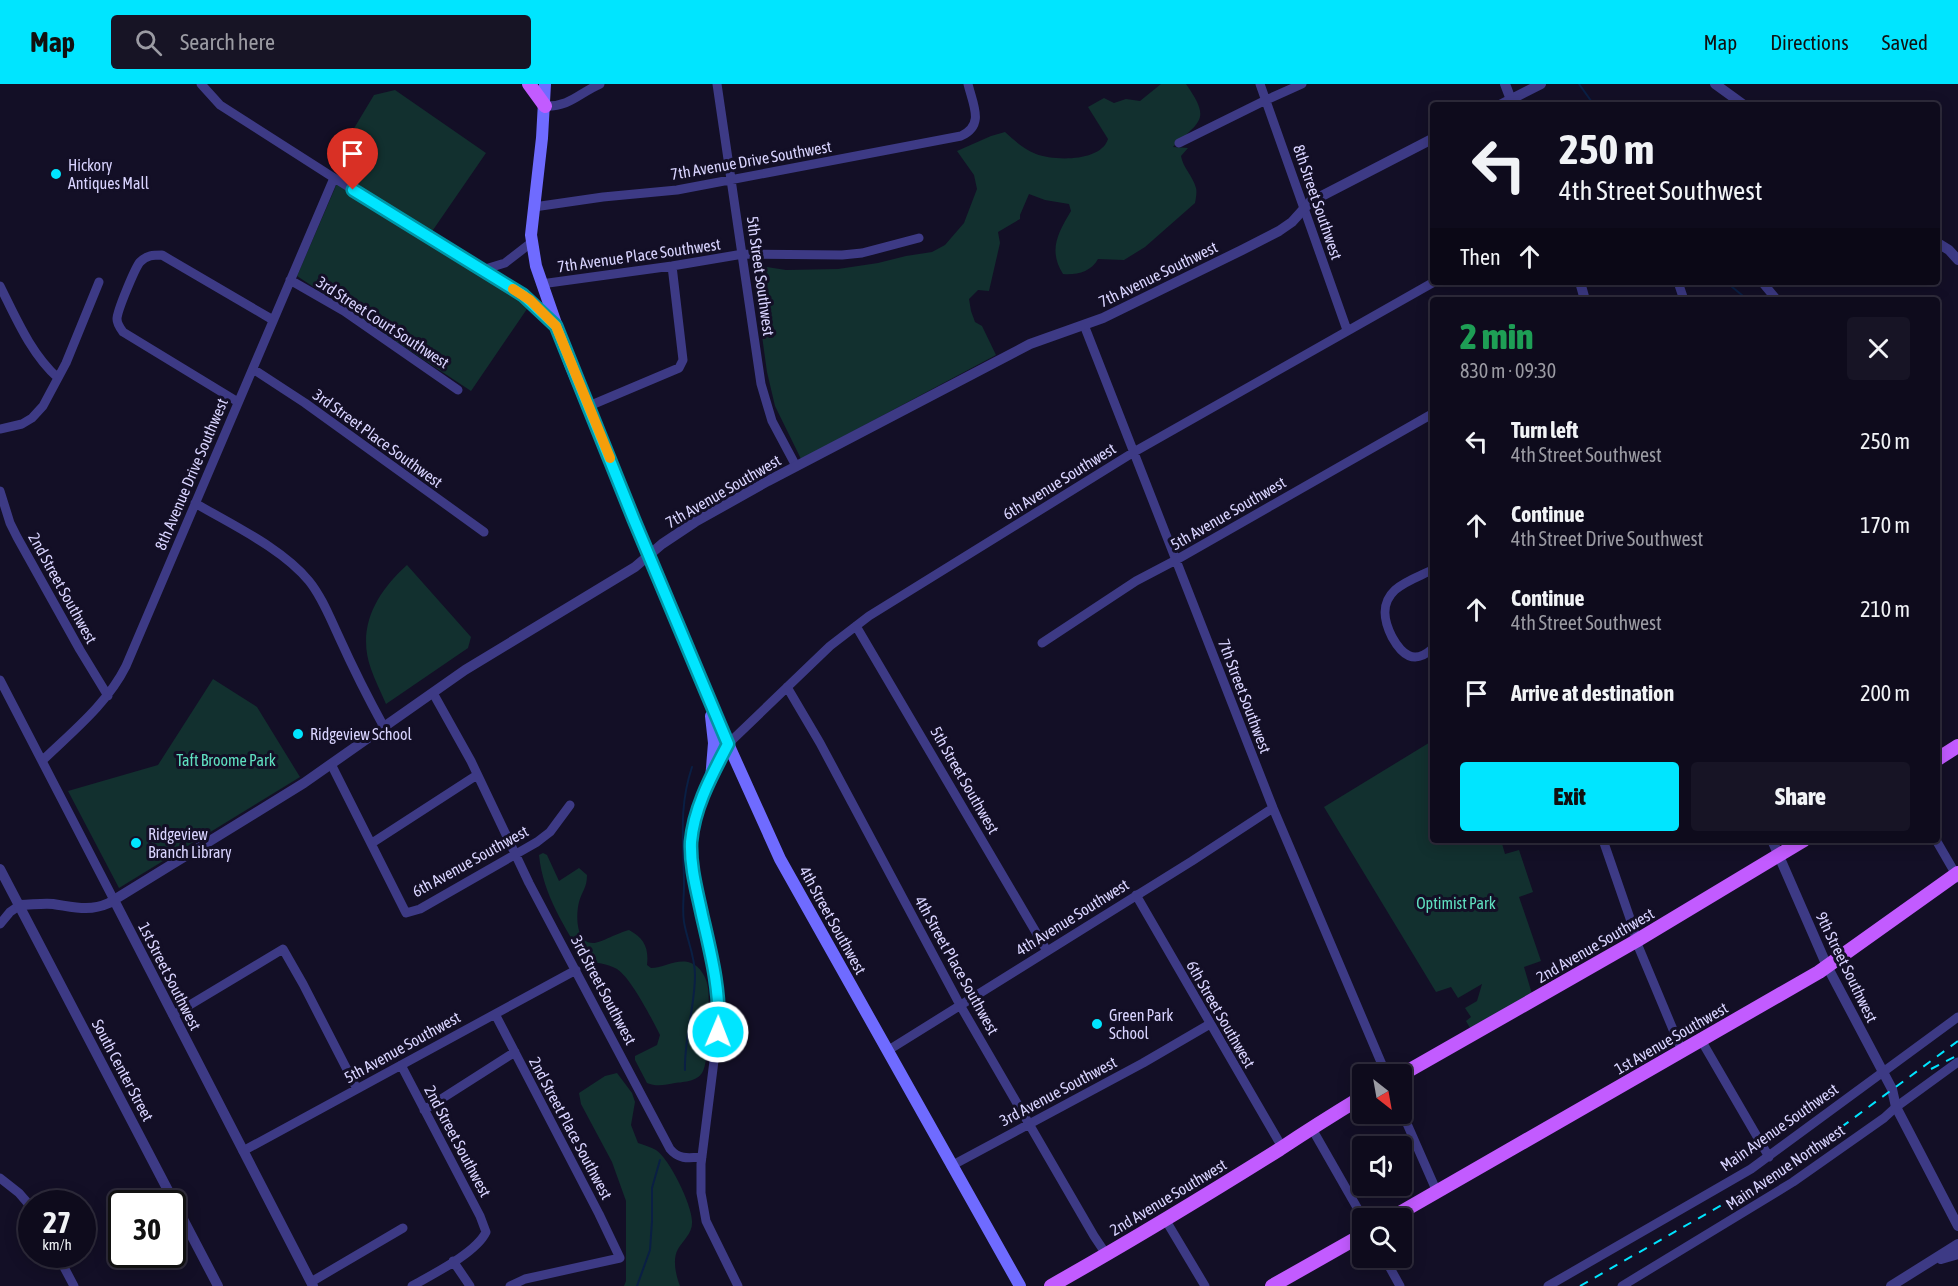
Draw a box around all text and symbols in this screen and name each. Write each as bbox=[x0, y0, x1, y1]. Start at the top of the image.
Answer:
search box bbox=[111, 15, 531, 69]
text: Map bbox=[30, 26, 75, 58]
icon: search bbox=[132, 26, 165, 59]
text: Search here bbox=[180, 29, 275, 55]
text: Map bbox=[1703, 30, 1737, 54]
text: Directions bbox=[1770, 30, 1849, 54]
text: Saved bbox=[1882, 30, 1928, 54]
text: 250 m bbox=[1559, 125, 1654, 173]
icon: left bbox=[1460, 126, 1538, 204]
pin bbox=[327, 128, 378, 190]
icon: arrive bbox=[336, 137, 369, 170]
street label: 7th Avenue Drive Southwest bbox=[669, 137, 833, 183]
street label: 8th Street Southwest bbox=[1290, 142, 1346, 262]
place label: Hickory Antiques Mall bbox=[68, 156, 150, 193]
marker: Hickory Antiques Mall bbox=[49, 167, 63, 181]
text: 4th Street Southwest bbox=[1559, 175, 1763, 206]
street label: 5th Street Southwest bbox=[744, 215, 778, 337]
street label: 7th Avenue Place Southwest bbox=[556, 235, 722, 275]
street label: 7th Avenue Southwest bbox=[1096, 237, 1221, 311]
icon: ahead bbox=[1513, 240, 1546, 273]
text: Then bbox=[1460, 244, 1501, 270]
street label: 3rd Street Court Southwest bbox=[313, 272, 453, 372]
text: 2 min bbox=[1460, 315, 1534, 357]
button: close bbox=[1847, 317, 1910, 380]
text: 830 m · 09:30 bbox=[1460, 359, 1556, 382]
street label: 3rd Street Place Southwest bbox=[310, 385, 446, 491]
street label: 8th Avenue Drive Southwest bbox=[151, 395, 231, 553]
text: Turn left bbox=[1511, 417, 1578, 443]
icon: left bbox=[1460, 425, 1493, 458]
text: 250 m bbox=[1860, 428, 1910, 454]
street label: 6th Avenue Southwest bbox=[999, 439, 1119, 523]
text: 4th Street Southwest bbox=[1511, 443, 1662, 466]
street label: 7th Avenue Southwest bbox=[662, 451, 784, 531]
street label: 5th Avenue Southwest bbox=[1167, 473, 1289, 553]
text: Continue bbox=[1511, 501, 1585, 527]
icon: ahead bbox=[1460, 509, 1493, 542]
text: 170 m bbox=[1860, 512, 1910, 538]
text: 4th Street Drive Southwest bbox=[1511, 527, 1703, 550]
street label: 2nd Street Southwest bbox=[25, 530, 101, 647]
text: Continue bbox=[1511, 585, 1585, 611]
icon: ahead bbox=[1460, 593, 1493, 626]
text: 210 m bbox=[1860, 596, 1910, 622]
text: 4th Street Southwest bbox=[1511, 611, 1662, 634]
street label: 7th Street Southwest bbox=[1215, 636, 1275, 756]
icon: arrive bbox=[1460, 677, 1493, 710]
text: Arrive at destination bbox=[1511, 680, 1674, 706]
text: 200 m bbox=[1860, 680, 1910, 706]
street label: 5th Street Southwest bbox=[927, 723, 1003, 837]
place label: Ridgeview School bbox=[310, 725, 412, 744]
marker: Ridgeview School bbox=[291, 727, 305, 741]
park label: Taft Broome Park bbox=[176, 751, 276, 769]
button: Exit bbox=[1460, 762, 1679, 831]
button: Share bbox=[1691, 762, 1910, 831]
street label: 6th Avenue Southwest bbox=[409, 821, 531, 900]
place label: Ridgeview Branch Library bbox=[148, 825, 232, 862]
marker: Ridgeview Branch Library bbox=[129, 836, 143, 850]
street label: 4th Street Southwest bbox=[796, 863, 870, 977]
street label: 4th Avenue Southwest bbox=[1012, 875, 1132, 959]
street label: 4th Street Place Southwest bbox=[911, 893, 1003, 1038]
park label: Optimist Park bbox=[1416, 894, 1496, 913]
street label: 2nd Avenue Southwest bbox=[1533, 904, 1657, 986]
street label: 9th Street Southwest bbox=[1812, 909, 1882, 1026]
street label: 1st Street Southwest bbox=[135, 919, 205, 1033]
street label: 3rd Street Southwest bbox=[568, 933, 640, 1048]
street label: 6th Street Southwest bbox=[1183, 957, 1259, 1071]
street label: 1st Avenue Southwest bbox=[1611, 998, 1731, 1078]
position arrow bbox=[686, 1000, 750, 1064]
place label: Green Park School bbox=[1109, 1006, 1173, 1042]
street label: 5th Avenue Southwest bbox=[341, 1007, 463, 1086]
street label: South Center Street bbox=[89, 1016, 158, 1124]
marker: Green Park School bbox=[1090, 1017, 1104, 1031]
street label: 3rd Avenue Southwest bbox=[996, 1052, 1120, 1129]
street label: 2nd Street Place Southwest bbox=[526, 1054, 616, 1203]
north arrow bbox=[1352, 1064, 1412, 1124]
map controls bbox=[1352, 1064, 1412, 1268]
street label: Main Avenue Southwest bbox=[1717, 1079, 1842, 1174]
street label: 2nd Street Southwest bbox=[421, 1082, 495, 1200]
street label: Main Avenue Northwest bbox=[1722, 1120, 1848, 1213]
button: sound bbox=[1352, 1136, 1412, 1196]
street label: 2nd Avenue Southwest bbox=[1106, 1155, 1230, 1239]
speed limit sign: 30 bbox=[108, 1190, 186, 1268]
text: 27 bbox=[43, 1205, 71, 1239]
button: search bbox=[1352, 1208, 1412, 1268]
text: km/h bbox=[42, 1236, 72, 1253]

